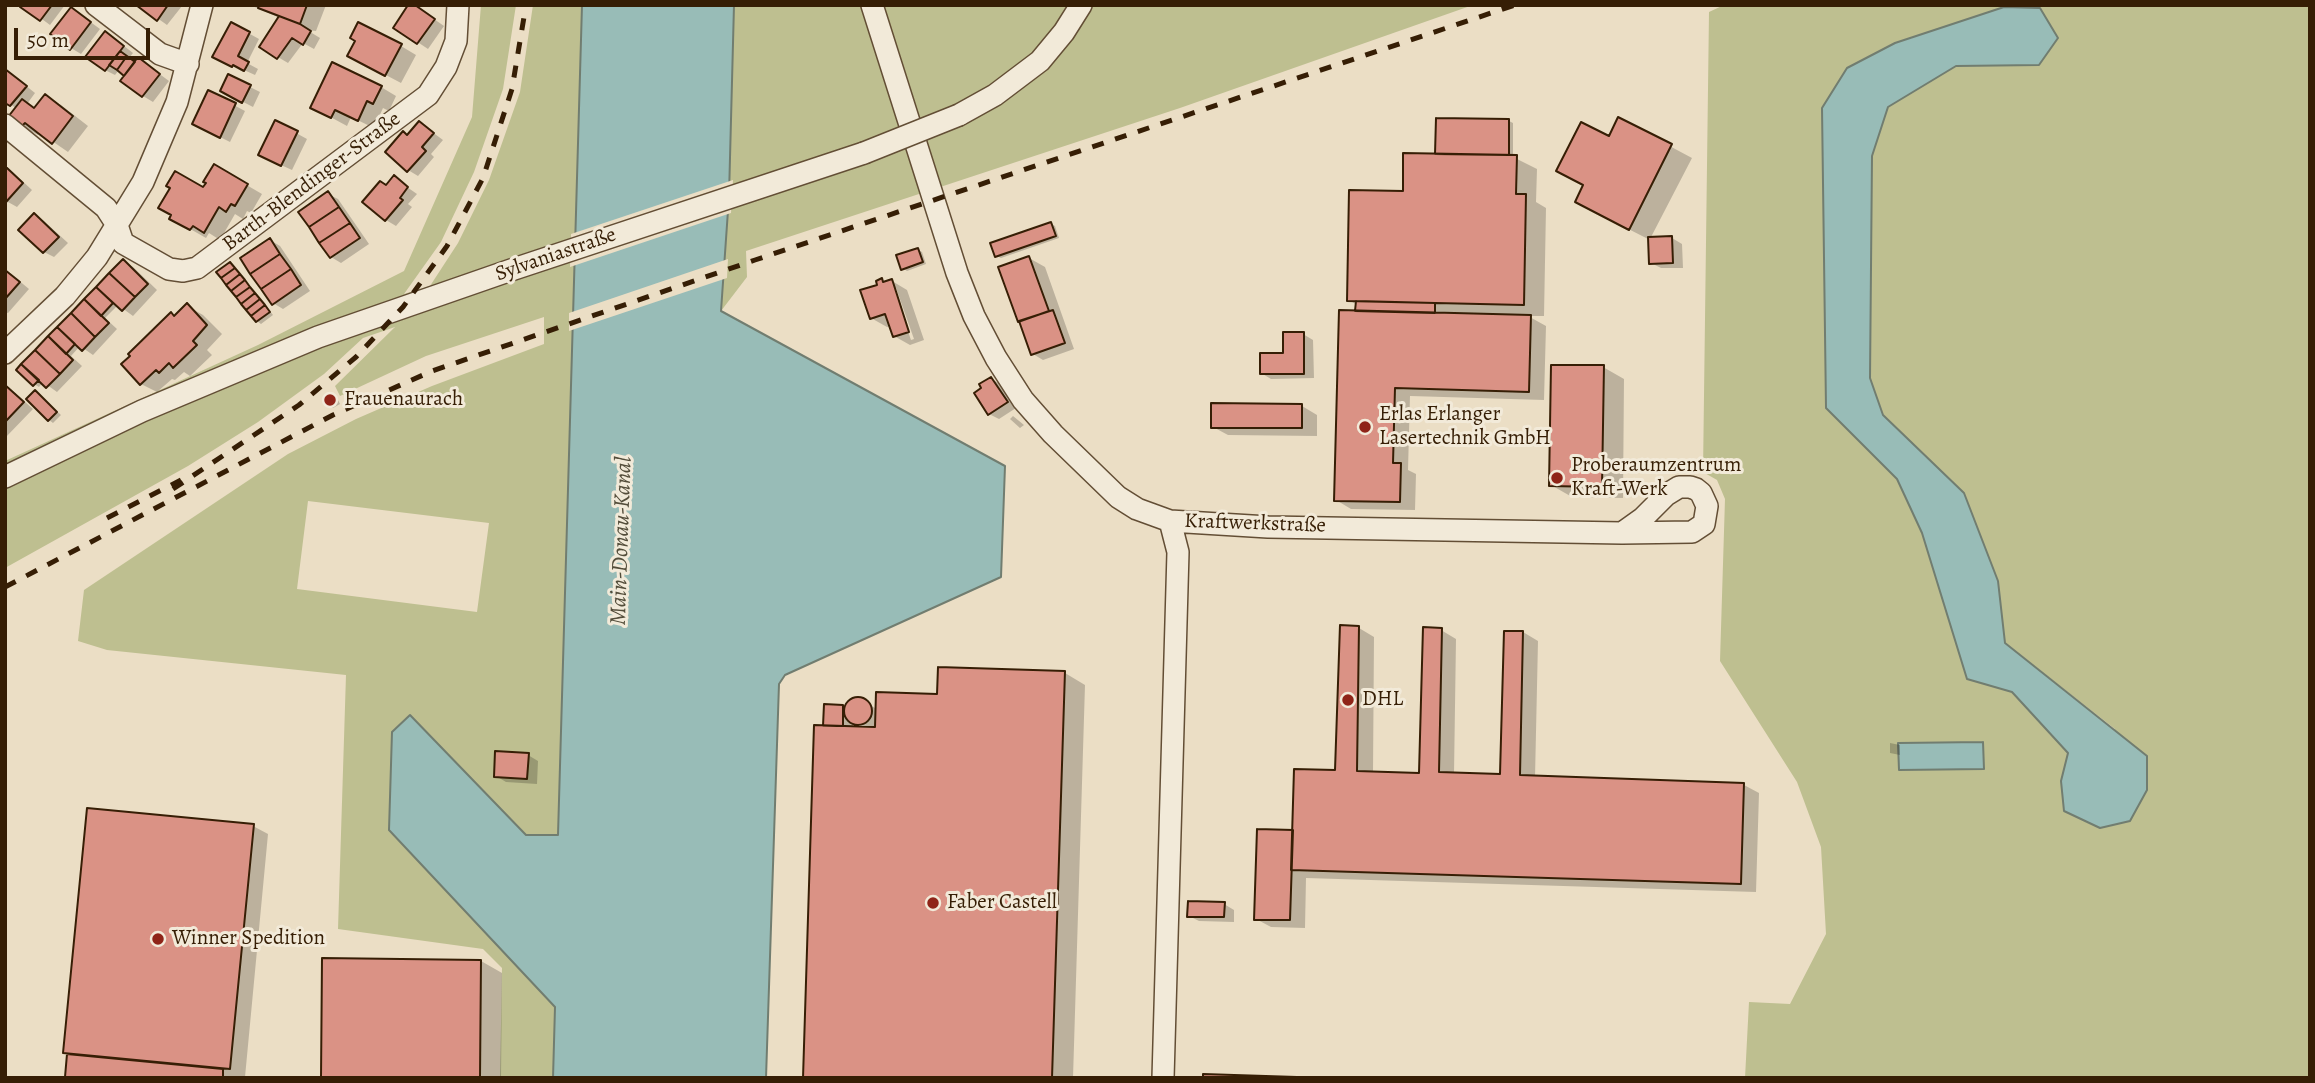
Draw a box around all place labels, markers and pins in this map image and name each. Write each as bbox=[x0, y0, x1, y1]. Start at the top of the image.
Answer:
place label: Frauenaurach bbox=[344, 387, 463, 413]
marker: Frauenaurach bbox=[322, 392, 338, 408]
place label: Erlas Erlanger Lasertechnik GmbH bbox=[1379, 402, 1551, 452]
marker: Erlas Erlanger Lasertechnik GmbH bbox=[1357, 419, 1373, 435]
place label: Proberaumzentrum Kraft-Werk bbox=[1571, 453, 1742, 503]
marker: Proberaumzentrum Kraft-Werk bbox=[1549, 470, 1565, 486]
place label: DHL bbox=[1362, 687, 1403, 713]
marker: DHL bbox=[1340, 692, 1356, 708]
place label: Faber Castell bbox=[947, 890, 1057, 916]
marker: Faber Castell bbox=[925, 895, 941, 911]
place label: Winner Spedition bbox=[172, 926, 325, 952]
marker: Winner Spedition bbox=[150, 931, 166, 947]

